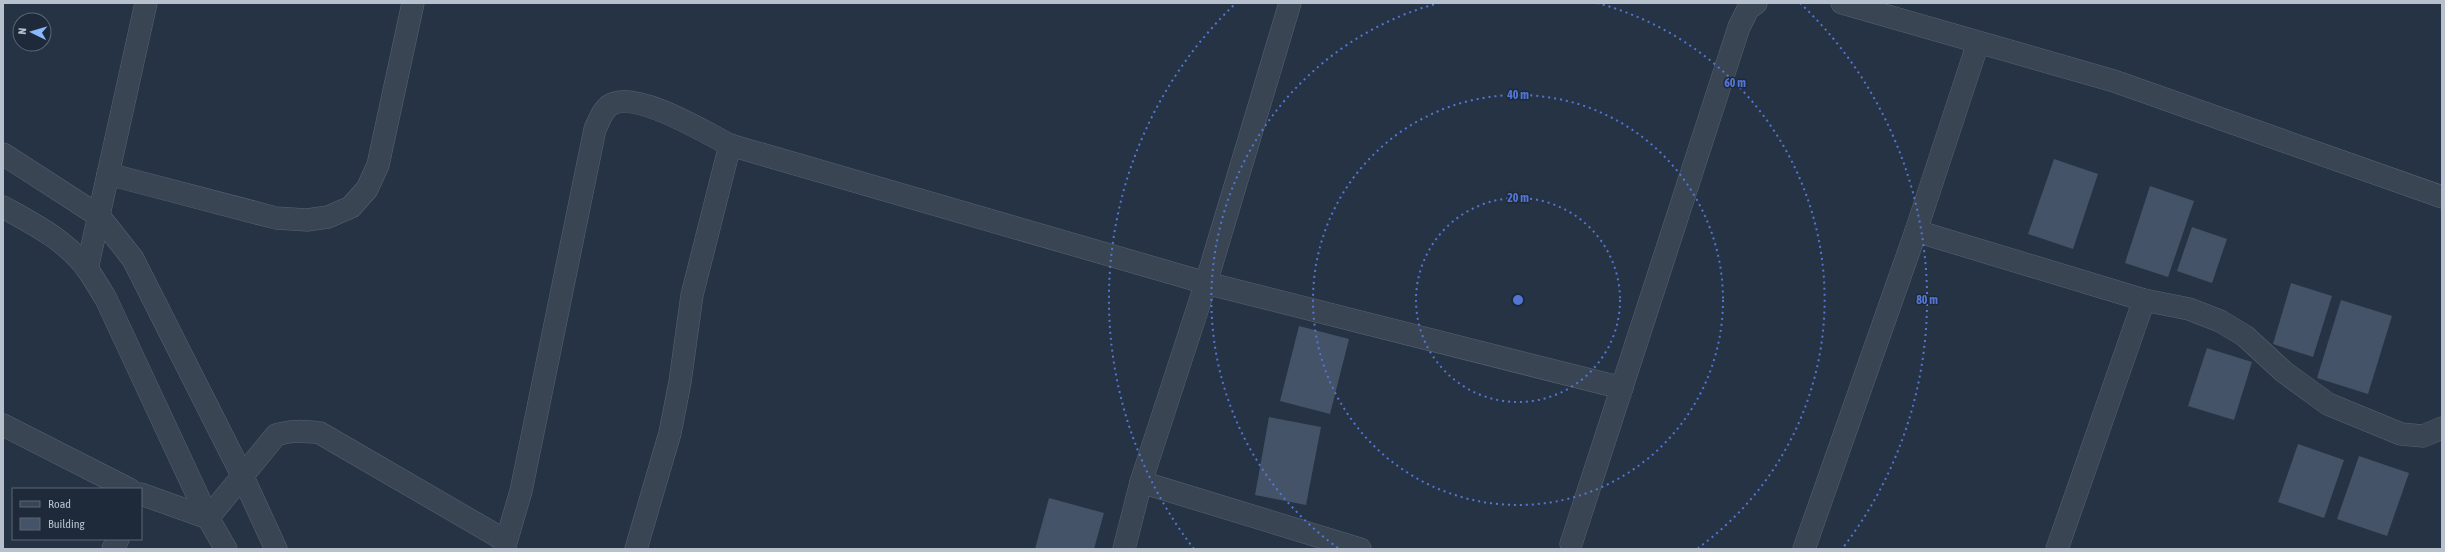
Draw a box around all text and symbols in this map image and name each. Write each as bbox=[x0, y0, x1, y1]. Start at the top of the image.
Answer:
north arrow bbox=[12, 12, 52, 52]
text: N bbox=[16, 27, 28, 35]
text: 60 m bbox=[1724, 76, 1746, 90]
text: 40 m bbox=[1506, 88, 1529, 102]
text: 20 m bbox=[1507, 191, 1529, 205]
centre of rings bbox=[1511, 293, 1525, 307]
text: 80 m bbox=[1916, 293, 1938, 307]
legend bbox=[12, 488, 142, 540]
text: Road bbox=[48, 497, 71, 511]
text: Building bbox=[48, 517, 86, 531]

